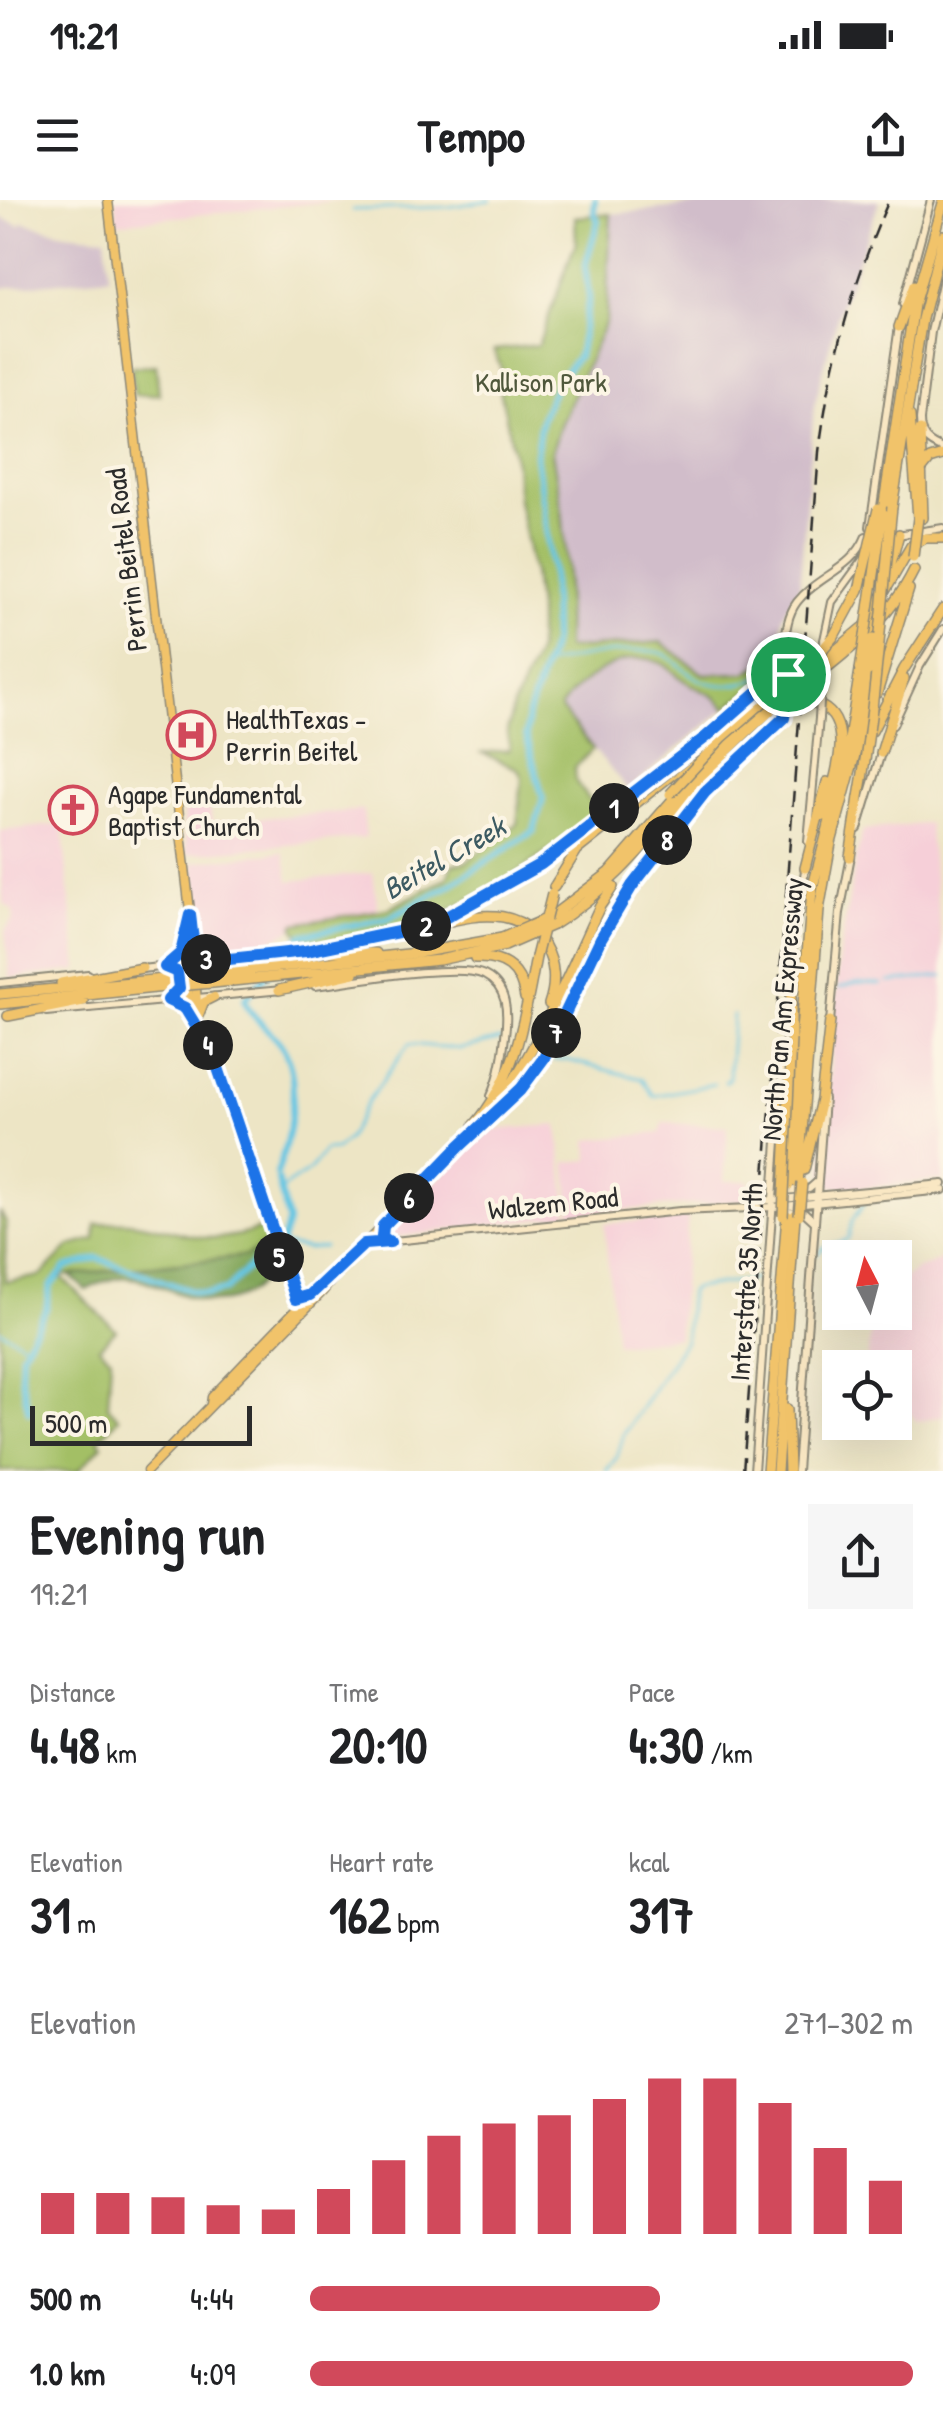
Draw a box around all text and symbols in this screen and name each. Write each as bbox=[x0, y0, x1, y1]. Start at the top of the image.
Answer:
text: 19:21 bbox=[50, 9, 118, 61]
text: Tempo bbox=[418, 105, 525, 166]
icon: menu bbox=[30, 108, 85, 163]
icon: share bbox=[858, 108, 913, 163]
park label: Kallison Park bbox=[475, 363, 607, 401]
street label: Perrin Beitel Road bbox=[96, 466, 156, 653]
pin bbox=[746, 632, 831, 717]
icon: arrive bbox=[761, 647, 816, 702]
place label: HealthTexas - Perrin Beitel bbox=[226, 700, 366, 770]
hospital icon: HealthTexas - Perrin Beitel bbox=[165, 709, 217, 761]
place label: Agape Fundamental Baptist Church bbox=[108, 775, 302, 845]
pin: 1 bbox=[589, 783, 639, 833]
church icon: Agape Fundamental Baptist Church bbox=[47, 784, 99, 836]
text: 1 bbox=[609, 789, 619, 827]
water label: Beitel Creek bbox=[375, 805, 514, 908]
pin: 8 bbox=[642, 815, 692, 865]
text: 8 bbox=[661, 821, 673, 859]
street label: North Pan Am Expressway bbox=[752, 876, 812, 1142]
pin: 2 bbox=[401, 901, 451, 951]
text: 2 bbox=[419, 907, 433, 945]
pin: 3 bbox=[181, 934, 231, 984]
text: 3 bbox=[200, 940, 212, 978]
pin: 7 bbox=[531, 1008, 581, 1058]
text: 7 bbox=[549, 1014, 563, 1052]
pin: 4 bbox=[183, 1020, 233, 1070]
text: 4 bbox=[203, 1026, 213, 1064]
pin: 6 bbox=[384, 1173, 434, 1223]
street label: Walzem Road bbox=[486, 1177, 620, 1229]
text: 6 bbox=[403, 1179, 415, 1217]
street label: Interstate 35 North bbox=[720, 1181, 772, 1382]
pin: 5 bbox=[254, 1232, 304, 1282]
text: 5 bbox=[273, 1238, 285, 1276]
north arrow bbox=[822, 1240, 912, 1330]
map controls bbox=[822, 1240, 912, 1440]
button: locate bbox=[822, 1350, 912, 1440]
scale bar bbox=[30, 1401, 252, 1446]
text: 500 m bbox=[45, 1404, 107, 1442]
text: Evening run bbox=[30, 1497, 265, 1571]
button: share bbox=[808, 1504, 913, 1609]
text: 19:21 bbox=[30, 1572, 87, 1615]
text: Distance bbox=[30, 1673, 116, 1711]
text: Time bbox=[329, 1673, 379, 1711]
text: Pace bbox=[629, 1673, 675, 1711]
text: 4.48 bbox=[30, 1711, 100, 1779]
text: 20:10 bbox=[329, 1711, 427, 1779]
text: 4:30 bbox=[629, 1711, 704, 1779]
text: km bbox=[100, 1734, 137, 1772]
text: /km bbox=[704, 1734, 753, 1772]
text: Elevation bbox=[30, 1843, 123, 1881]
text: Heart rate bbox=[329, 1843, 434, 1881]
text: kcal bbox=[629, 1843, 670, 1881]
text: 31 bbox=[30, 1881, 71, 1949]
text: 162 bbox=[329, 1881, 391, 1949]
text: 317 bbox=[629, 1881, 694, 1949]
text: m bbox=[71, 1904, 96, 1942]
text: bpm bbox=[391, 1904, 440, 1942]
text: Elevation bbox=[30, 2001, 136, 2044]
text: 271–302 m bbox=[784, 2001, 913, 2044]
text: 500 m bbox=[30, 2277, 101, 2320]
text: 4:44 bbox=[190, 2277, 233, 2320]
text: 1.0 km bbox=[30, 2352, 105, 2395]
text: 4:09 bbox=[190, 2352, 236, 2395]

